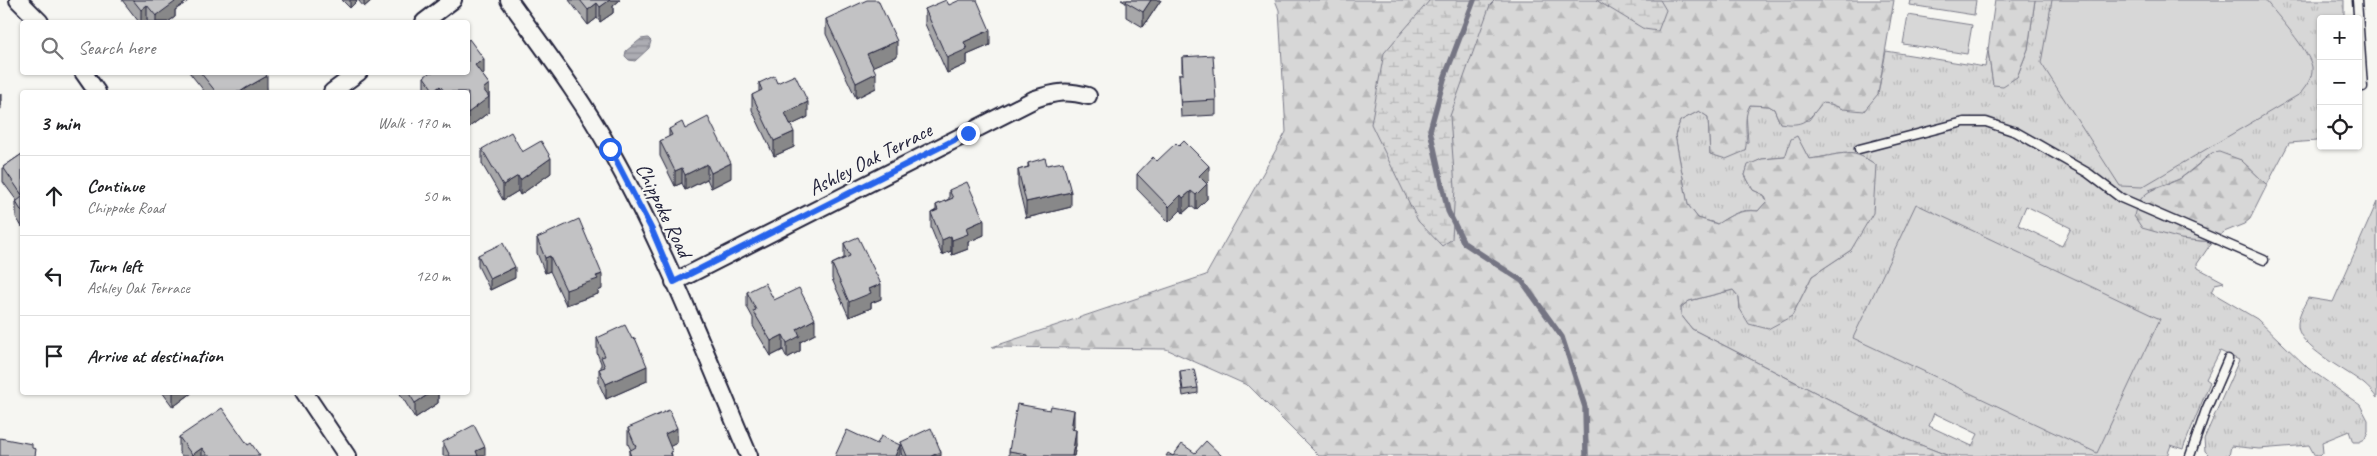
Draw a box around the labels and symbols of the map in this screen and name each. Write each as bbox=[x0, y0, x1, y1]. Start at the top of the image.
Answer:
street label: Ashley Oak Terrace bbox=[804, 116, 937, 201]
route end bbox=[957, 122, 980, 145]
route start bbox=[599, 138, 622, 161]
street label: Chippoke Road bbox=[630, 159, 700, 265]

